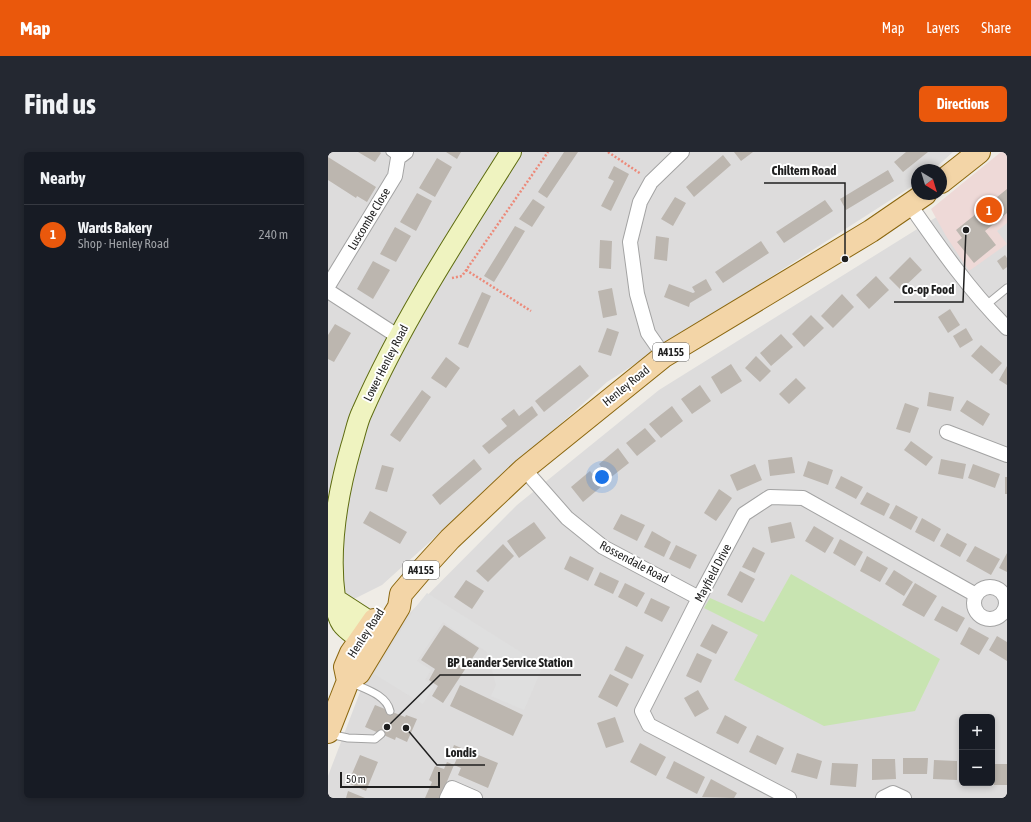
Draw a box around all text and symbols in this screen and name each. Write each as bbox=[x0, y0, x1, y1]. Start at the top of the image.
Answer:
text: Map bbox=[20, 17, 51, 39]
text: Map bbox=[882, 20, 904, 36]
text: Layers bbox=[926, 20, 959, 36]
text: Share bbox=[981, 20, 1011, 36]
button: Directions bbox=[919, 86, 1007, 122]
text: Find us bbox=[24, 88, 96, 120]
callout: Chiltern Road bbox=[764, 158, 845, 183]
text: Chiltern Road bbox=[772, 163, 836, 178]
north arrow bbox=[911, 164, 947, 200]
text: Nearby bbox=[40, 168, 86, 188]
street label: Luscombe Close bbox=[345, 185, 393, 253]
pin: 1 bbox=[976, 195, 1002, 225]
text: Wards Bakery bbox=[78, 219, 152, 236]
text: 1 bbox=[50, 227, 56, 242]
text: 240 m bbox=[259, 227, 288, 242]
text: Shop · Henley Road bbox=[78, 236, 169, 251]
callout: Co-op Food bbox=[894, 277, 963, 302]
text: Co-op Food bbox=[902, 282, 954, 297]
street label: Lower Henley Road bbox=[361, 322, 411, 404]
road number: A4155 bbox=[653, 343, 689, 361]
street label: Henley Road bbox=[600, 363, 652, 409]
your location bbox=[592, 467, 612, 487]
street label: Rossendale Road bbox=[597, 538, 671, 586]
street label: Mayfield Drive bbox=[692, 542, 734, 604]
road number: A4155 bbox=[403, 561, 439, 579]
street label: Henley Road bbox=[345, 606, 387, 660]
callout: BP Leander Service Station bbox=[440, 650, 581, 675]
text: BP Leander Service Station bbox=[447, 655, 573, 670]
map controls bbox=[959, 714, 995, 786]
button: + bbox=[959, 714, 995, 750]
callout: Londis bbox=[437, 740, 485, 765]
text: Londis bbox=[445, 745, 477, 760]
button: − bbox=[959, 750, 995, 786]
scale bar bbox=[340, 770, 440, 789]
text: 50 m bbox=[346, 773, 366, 785]

